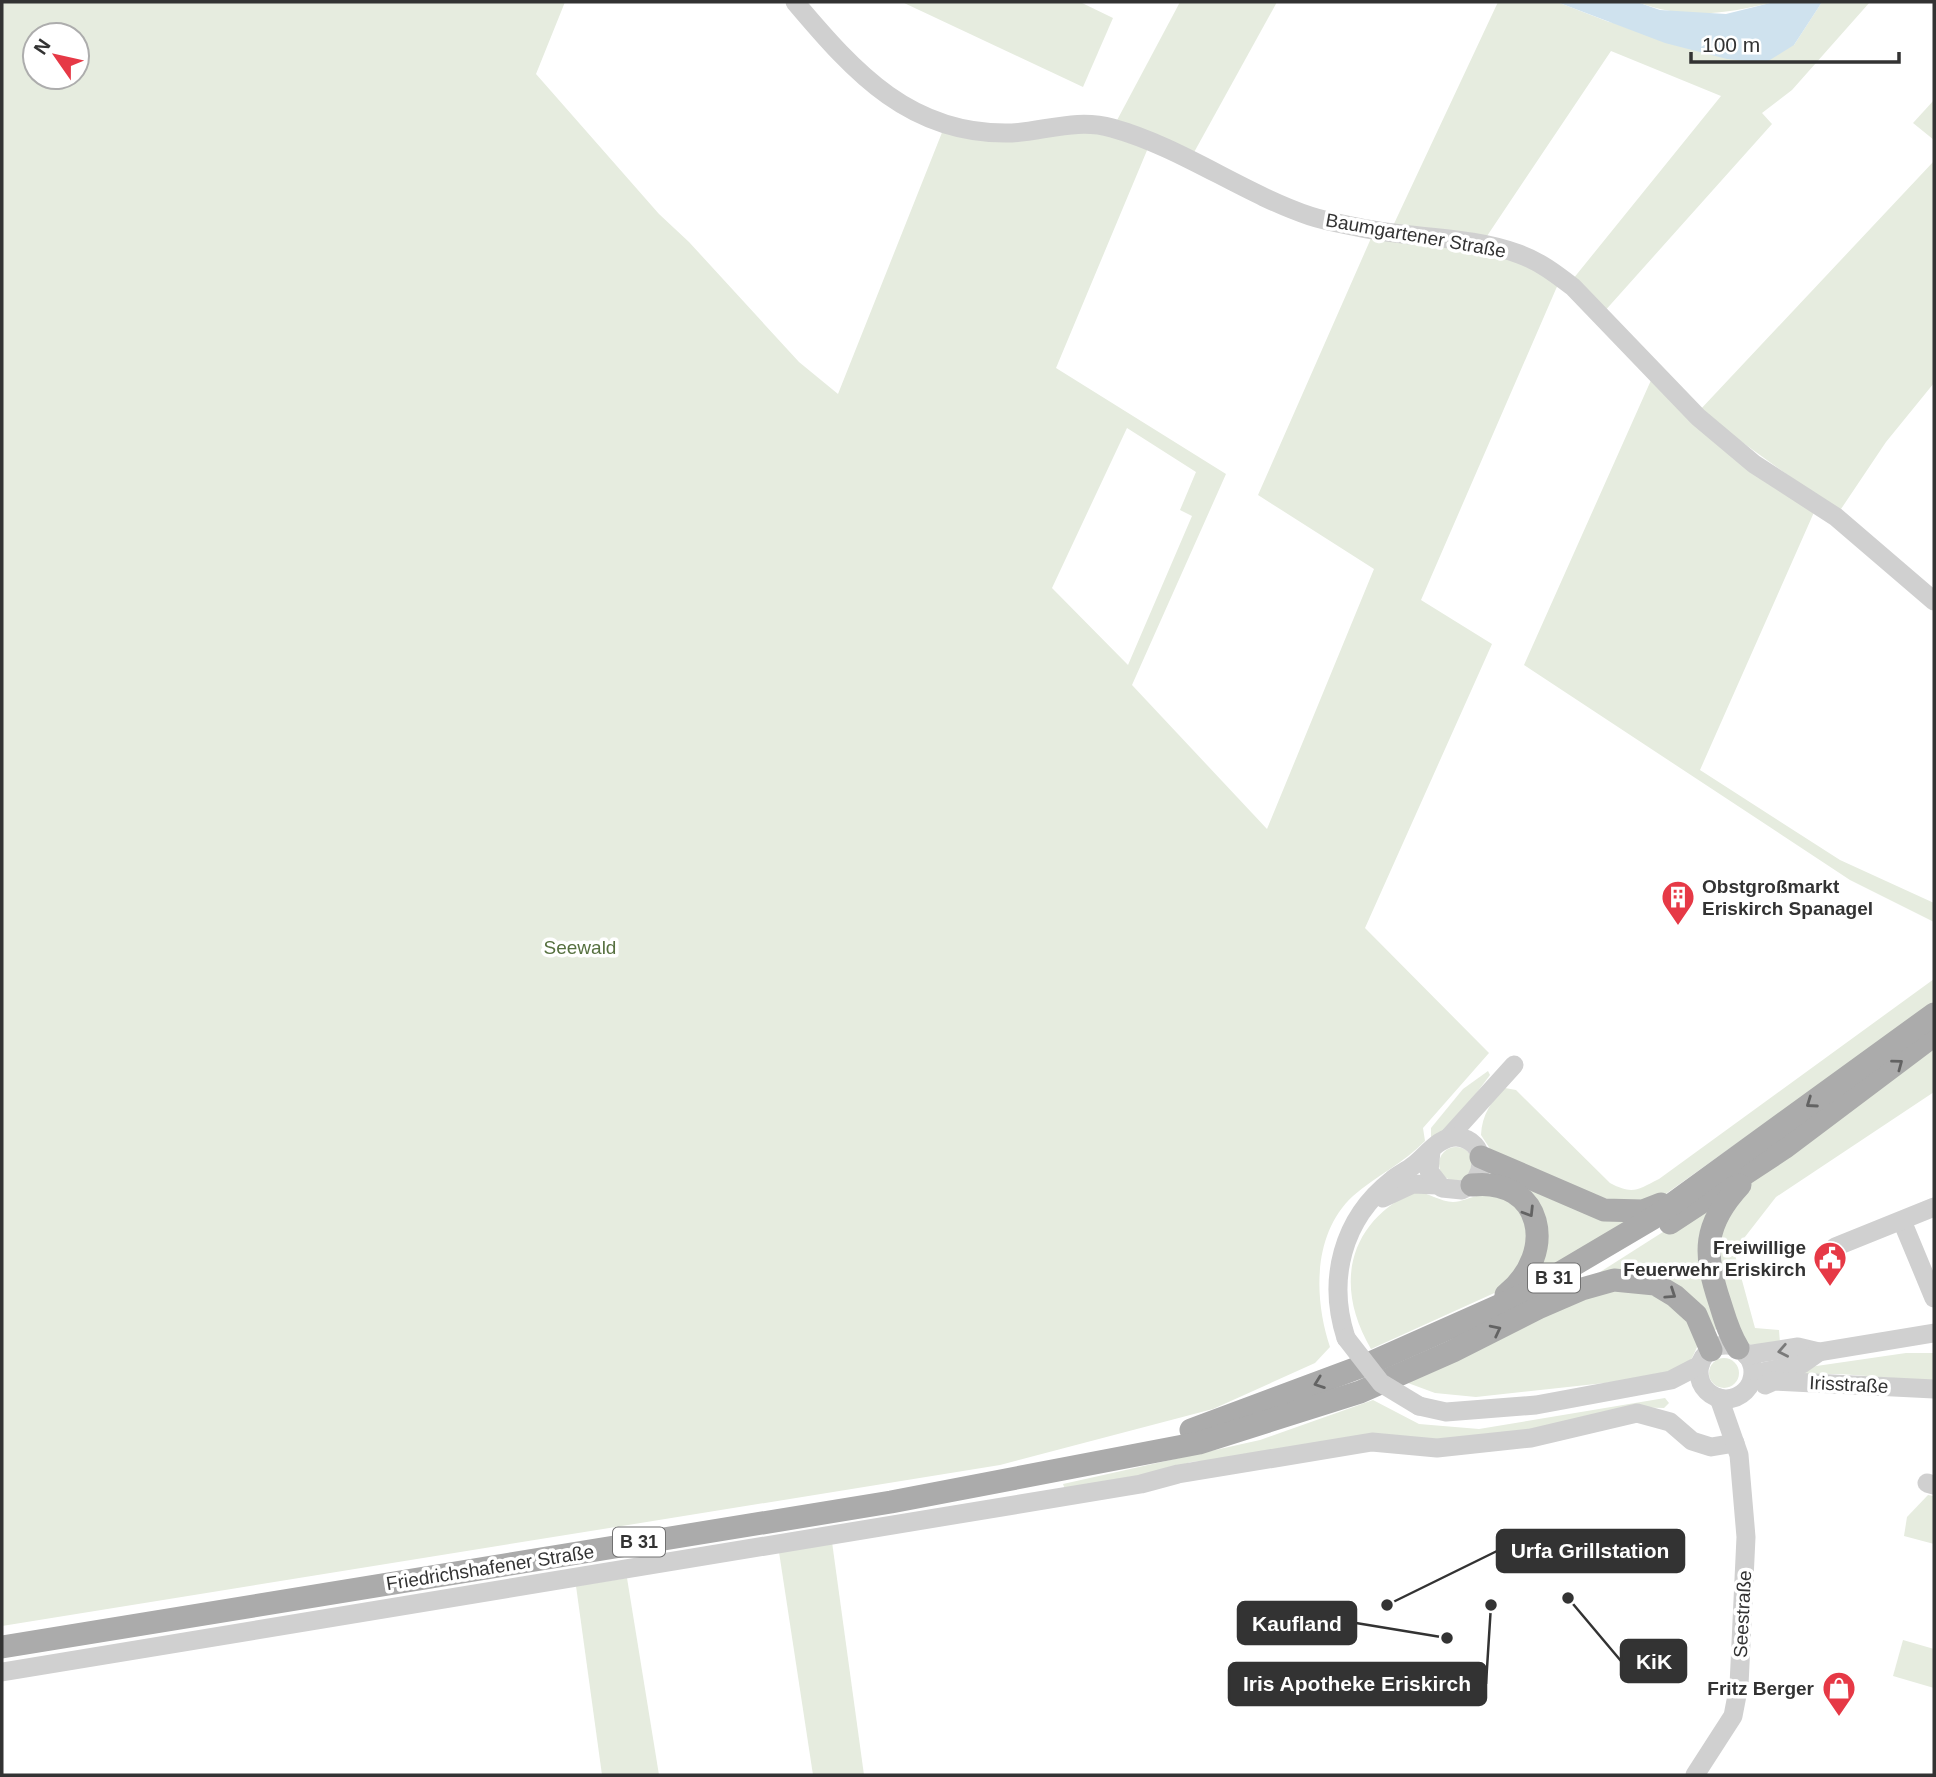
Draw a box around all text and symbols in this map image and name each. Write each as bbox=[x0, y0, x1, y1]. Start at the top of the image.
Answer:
north arrow bbox=[21, 21, 91, 91]
scale bar bbox=[1691, 21, 1899, 65]
text: 100 m bbox=[1702, 33, 1760, 56]
text: N bbox=[30, 35, 55, 58]
street label: Baumgartener Straße bbox=[1324, 209, 1508, 262]
place label: Obstgroßmarkt Eriskirch Spanagel bbox=[1702, 876, 1873, 919]
building icon: Obstgroßmarkt Eriskirch Spanagel bbox=[1659, 878, 1697, 927]
park label: Seewald bbox=[544, 937, 616, 958]
one-way arrow bbox=[1890, 1059, 1903, 1072]
one-way arrow bbox=[1806, 1095, 1819, 1108]
one-way arrow bbox=[1520, 1205, 1533, 1218]
place label: Freiwillige Feuerwehr Eriskirch bbox=[1623, 1237, 1806, 1280]
public building icon: Freiwillige Feuerwehr Eriskirch bbox=[1811, 1239, 1849, 1288]
road number: B 31 bbox=[1528, 1264, 1580, 1293]
one-way arrow bbox=[1664, 1285, 1677, 1298]
one-way arrow bbox=[1488, 1325, 1501, 1339]
one-way arrow bbox=[1777, 1342, 1789, 1357]
street label: Irisstraße bbox=[1809, 1372, 1889, 1397]
one-way arrow bbox=[1313, 1375, 1325, 1389]
road number: B 31 bbox=[613, 1527, 665, 1556]
callout: Urfa Grillstation bbox=[1497, 1530, 1684, 1572]
text: Urfa Grillstation bbox=[1511, 1539, 1669, 1562]
street label: Friedrichshafener Straße bbox=[385, 1541, 596, 1594]
street label: Seestraße bbox=[1730, 1570, 1755, 1658]
callout: Kaufland bbox=[1238, 1602, 1356, 1644]
text: Kaufland bbox=[1252, 1612, 1342, 1635]
callout: KiK bbox=[1621, 1640, 1686, 1682]
text: KiK bbox=[1636, 1650, 1672, 1673]
callout: Iris Apotheke Eriskirch bbox=[1229, 1663, 1486, 1705]
shop icon: Fritz Berger bbox=[1820, 1669, 1858, 1718]
text: Iris Apotheke Eriskirch bbox=[1243, 1672, 1471, 1695]
place label: Fritz Berger bbox=[1707, 1678, 1815, 1699]

